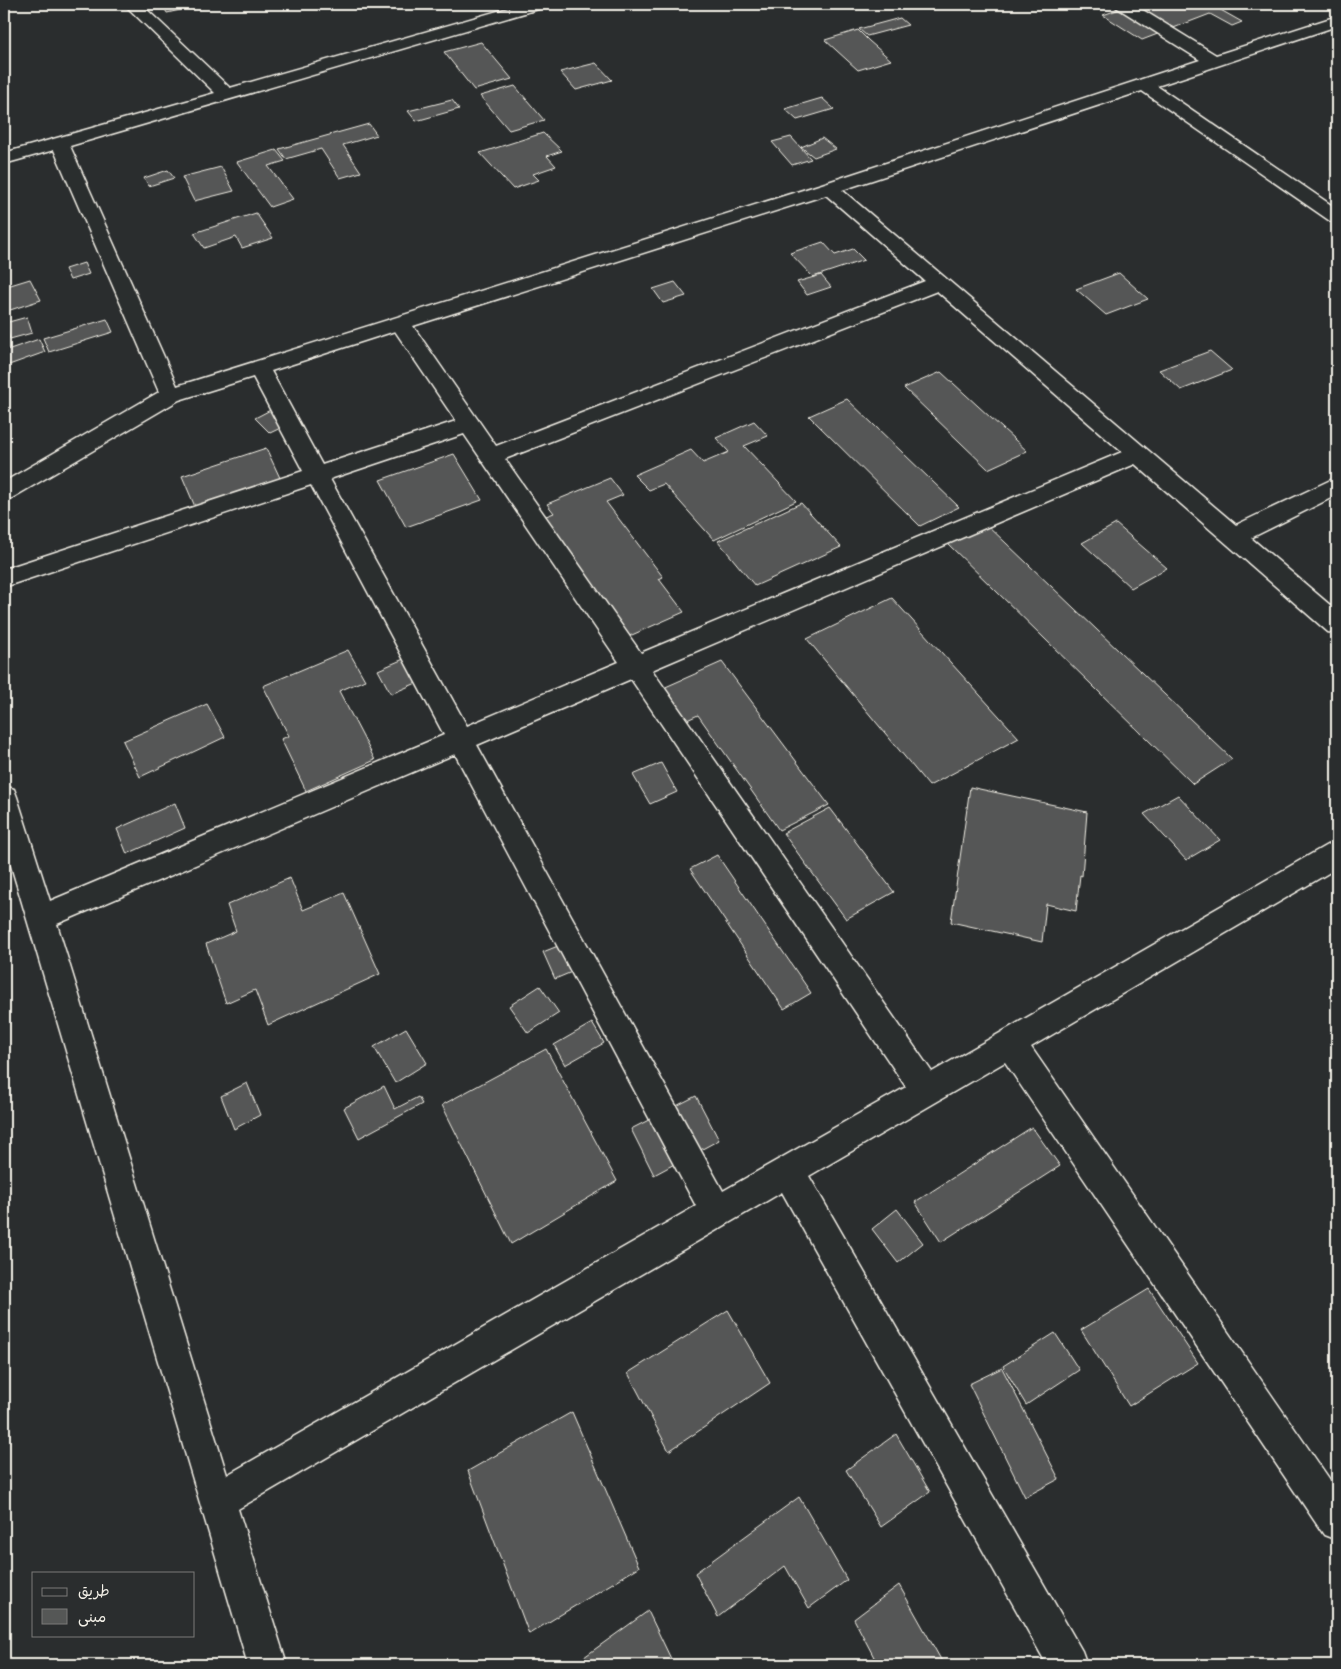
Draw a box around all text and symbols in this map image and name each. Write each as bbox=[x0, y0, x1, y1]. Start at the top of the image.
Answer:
legend bbox=[32, 1572, 195, 1636]
text: طريق bbox=[78, 1578, 110, 1601]
text: مبنى bbox=[78, 1604, 106, 1627]

